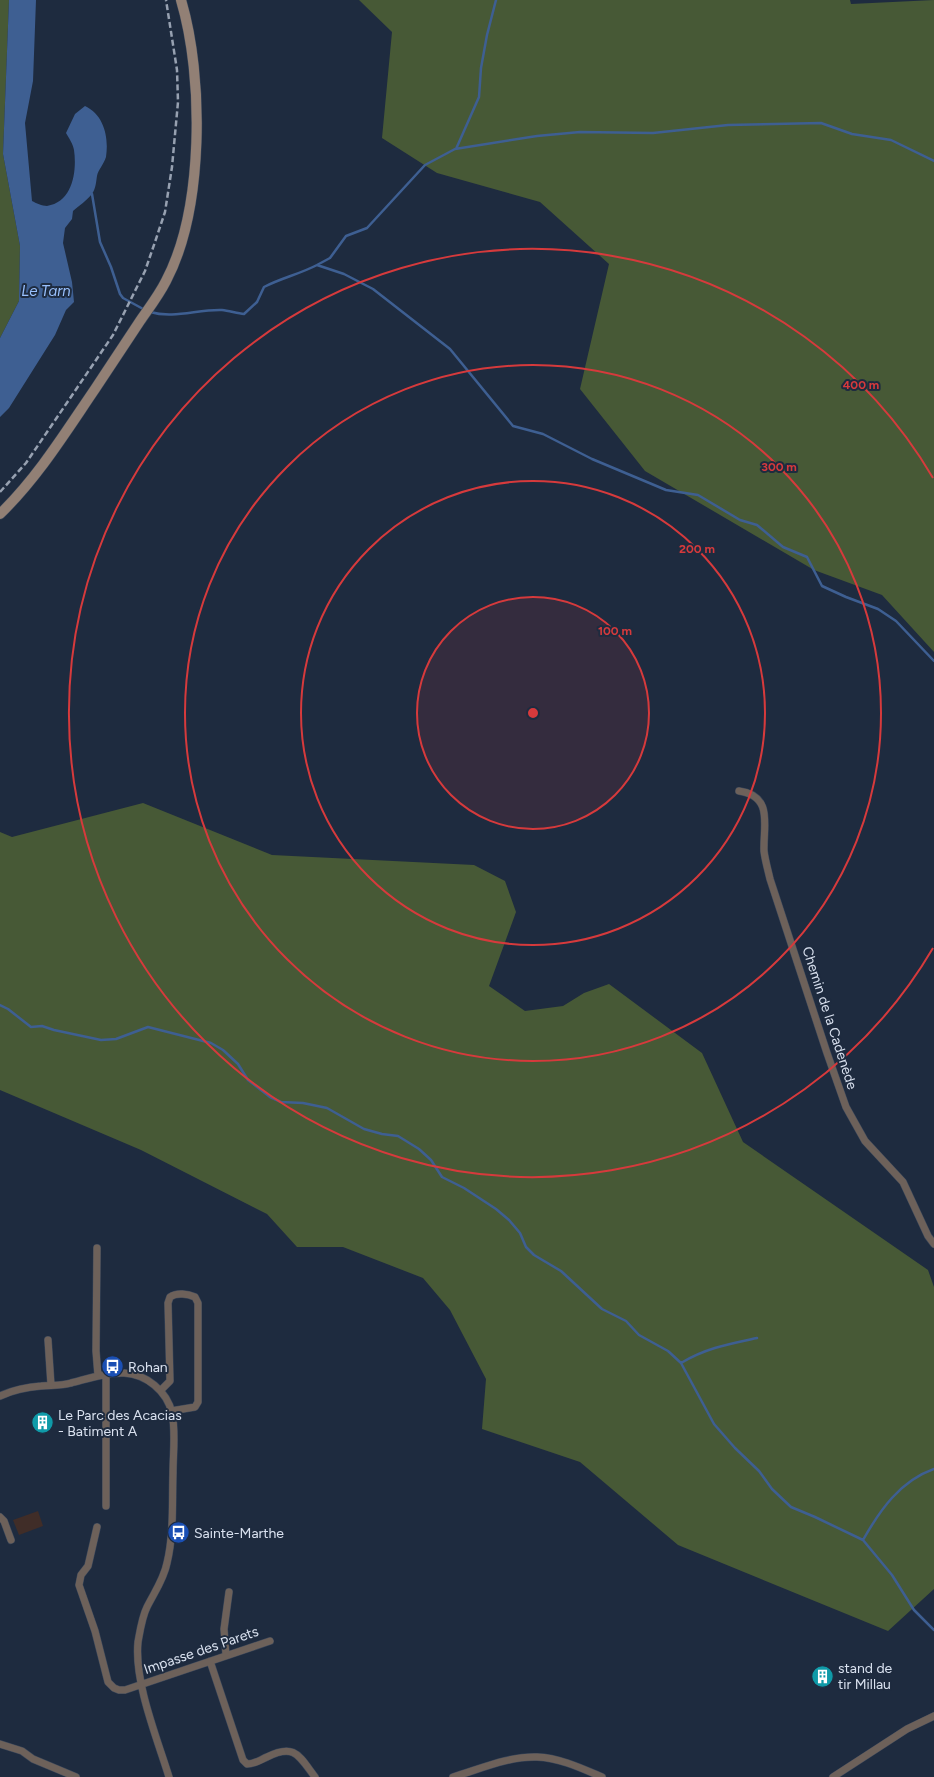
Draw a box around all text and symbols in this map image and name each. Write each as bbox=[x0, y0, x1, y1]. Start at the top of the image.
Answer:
water label: Le Tarn bbox=[21, 282, 71, 300]
text: 400 m bbox=[843, 378, 879, 392]
text: 300 m bbox=[761, 460, 797, 474]
text: 200 m bbox=[679, 542, 715, 556]
text: 100 m bbox=[598, 624, 632, 638]
centre of rings bbox=[526, 706, 540, 720]
street label: Chemin de la Cadenède bbox=[798, 944, 861, 1092]
bus stop icon: Rohan bbox=[100, 1354, 126, 1380]
place label: Rohan bbox=[128, 1359, 168, 1376]
place label: Le Parc des Acacias - Batiment A bbox=[58, 1407, 182, 1440]
building icon: Le Parc des Acacias - Batiment A bbox=[30, 1410, 56, 1436]
bus stop icon: Sainte-Marthe bbox=[165, 1520, 191, 1546]
place label: Sainte-Marthe bbox=[194, 1525, 284, 1542]
street label: Impasse des Parets bbox=[141, 1623, 261, 1678]
place label: stand de tir Millau bbox=[838, 1660, 893, 1693]
building icon: stand de tir Millau bbox=[809, 1663, 835, 1689]

